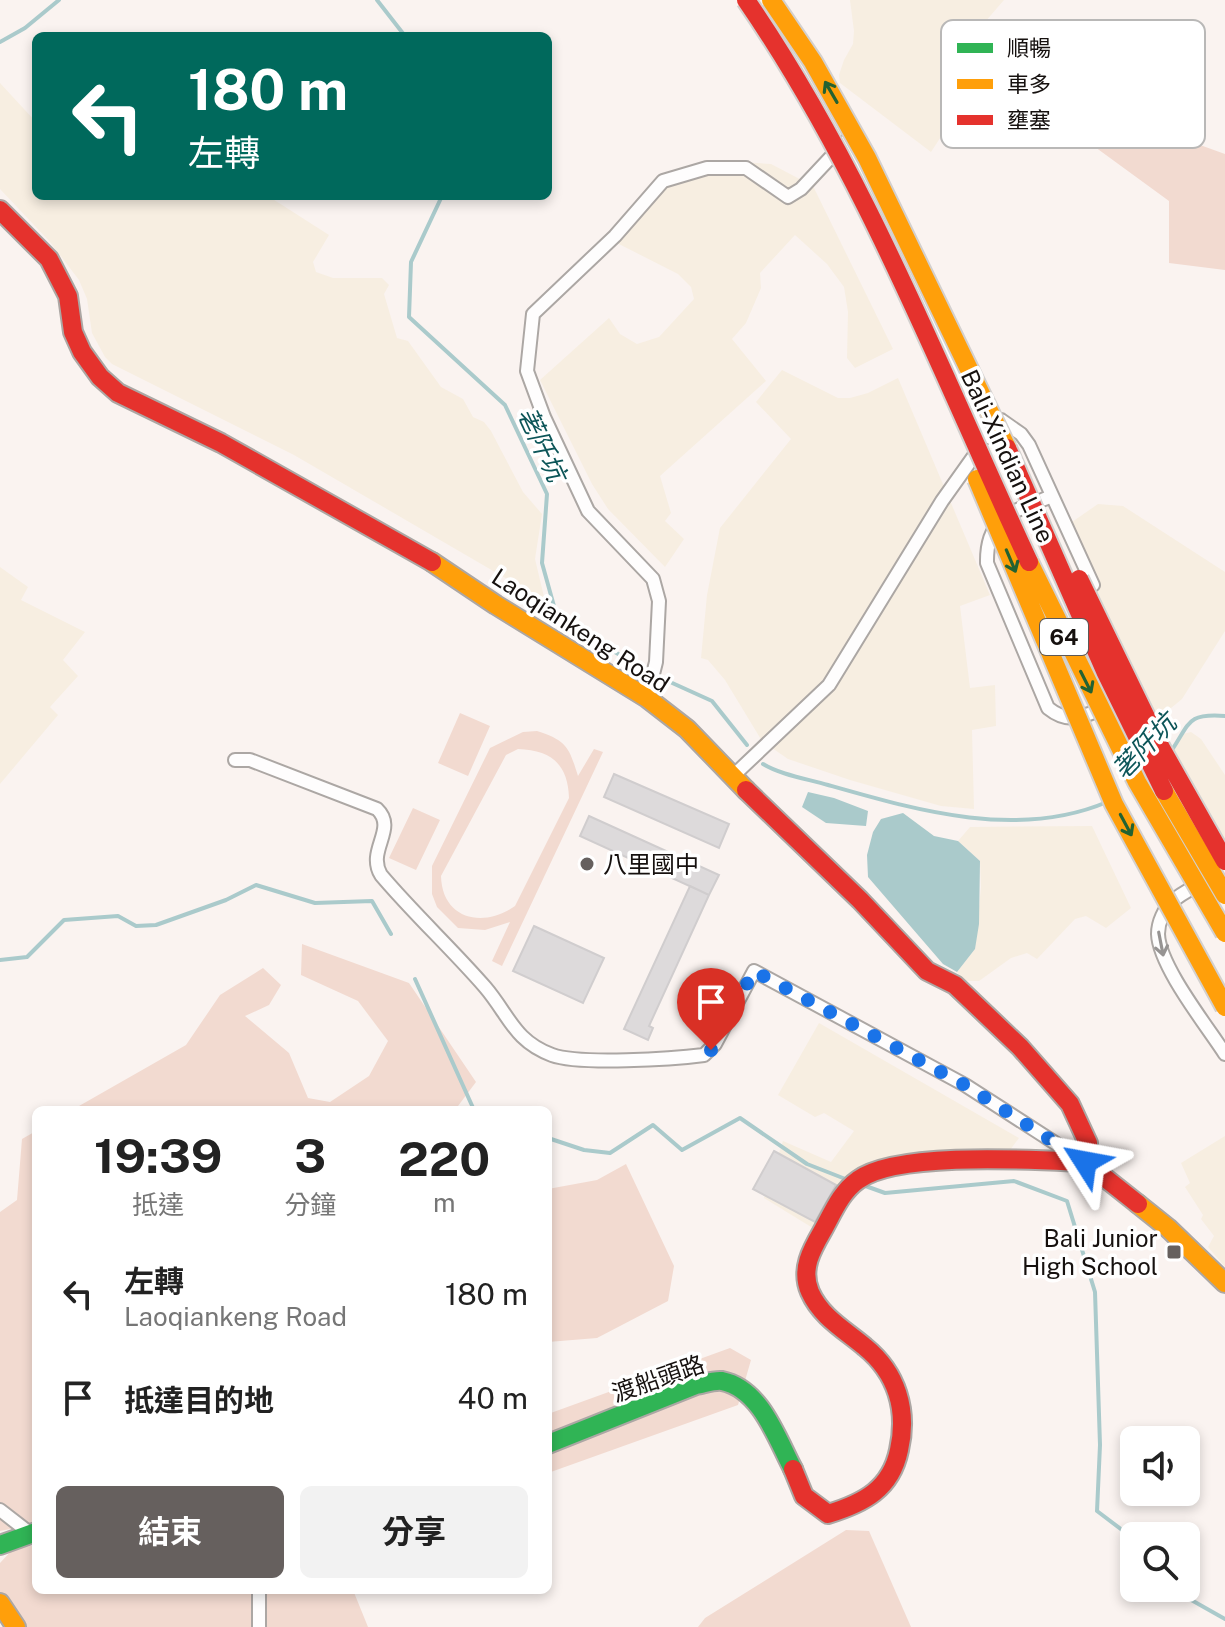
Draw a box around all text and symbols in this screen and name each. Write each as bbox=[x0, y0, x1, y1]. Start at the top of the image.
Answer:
legend bbox=[941, 20, 1205, 148]
text: 順暢 bbox=[1007, 35, 1051, 61]
text: 180 m bbox=[188, 57, 348, 123]
icon: left bbox=[56, 64, 160, 168]
text: 車多 bbox=[1007, 71, 1051, 97]
one-way arrow bbox=[823, 81, 839, 104]
text: 壅塞 bbox=[1007, 107, 1051, 133]
text: 左轉 bbox=[188, 132, 260, 174]
street label: Bali-Xindian Line bbox=[956, 365, 1060, 547]
water label: 荖阡坑 bbox=[511, 402, 574, 490]
one-way arrow bbox=[1005, 548, 1019, 573]
street label: Laoqiankeng Road bbox=[487, 562, 675, 698]
road number: 64 bbox=[1040, 619, 1088, 655]
one-way arrow bbox=[1079, 669, 1094, 693]
water label: 荖阡坑 bbox=[1106, 704, 1185, 785]
one-way arrow bbox=[1118, 813, 1134, 836]
place label: 八里國中 bbox=[603, 850, 699, 878]
marker: 八里國中 bbox=[578, 855, 596, 873]
one-way arrow bbox=[1155, 930, 1170, 956]
pin bbox=[677, 968, 745, 1050]
icon: arrive bbox=[689, 980, 733, 1024]
position arrow bbox=[1043, 1120, 1127, 1204]
text: 19:39 bbox=[94, 1127, 222, 1184]
text: 3 bbox=[294, 1127, 326, 1184]
text: 220 bbox=[398, 1130, 490, 1187]
text: m bbox=[433, 1187, 455, 1218]
text: 抵達 bbox=[132, 1189, 184, 1220]
text: 分鐘 bbox=[284, 1189, 336, 1220]
place label: Bali Junior High School bbox=[1022, 1224, 1158, 1280]
marker: Bali Junior High School bbox=[1165, 1243, 1183, 1261]
text: 左轉 bbox=[124, 1263, 184, 1299]
icon: left bbox=[56, 1272, 100, 1316]
text: 180 m bbox=[445, 1276, 528, 1312]
text: Laoqiankeng Road bbox=[124, 1301, 347, 1332]
street label: 渡船頭路 bbox=[608, 1349, 708, 1407]
icon: arrive bbox=[56, 1376, 100, 1420]
text: 40 m bbox=[458, 1380, 528, 1416]
text: 抵達目的地 bbox=[124, 1382, 274, 1418]
map controls bbox=[1120, 1426, 1200, 1602]
button: sound bbox=[1120, 1426, 1200, 1506]
button: 結束 bbox=[56, 1486, 284, 1578]
button: 分享 bbox=[300, 1486, 528, 1578]
button: search bbox=[1120, 1522, 1200, 1602]

